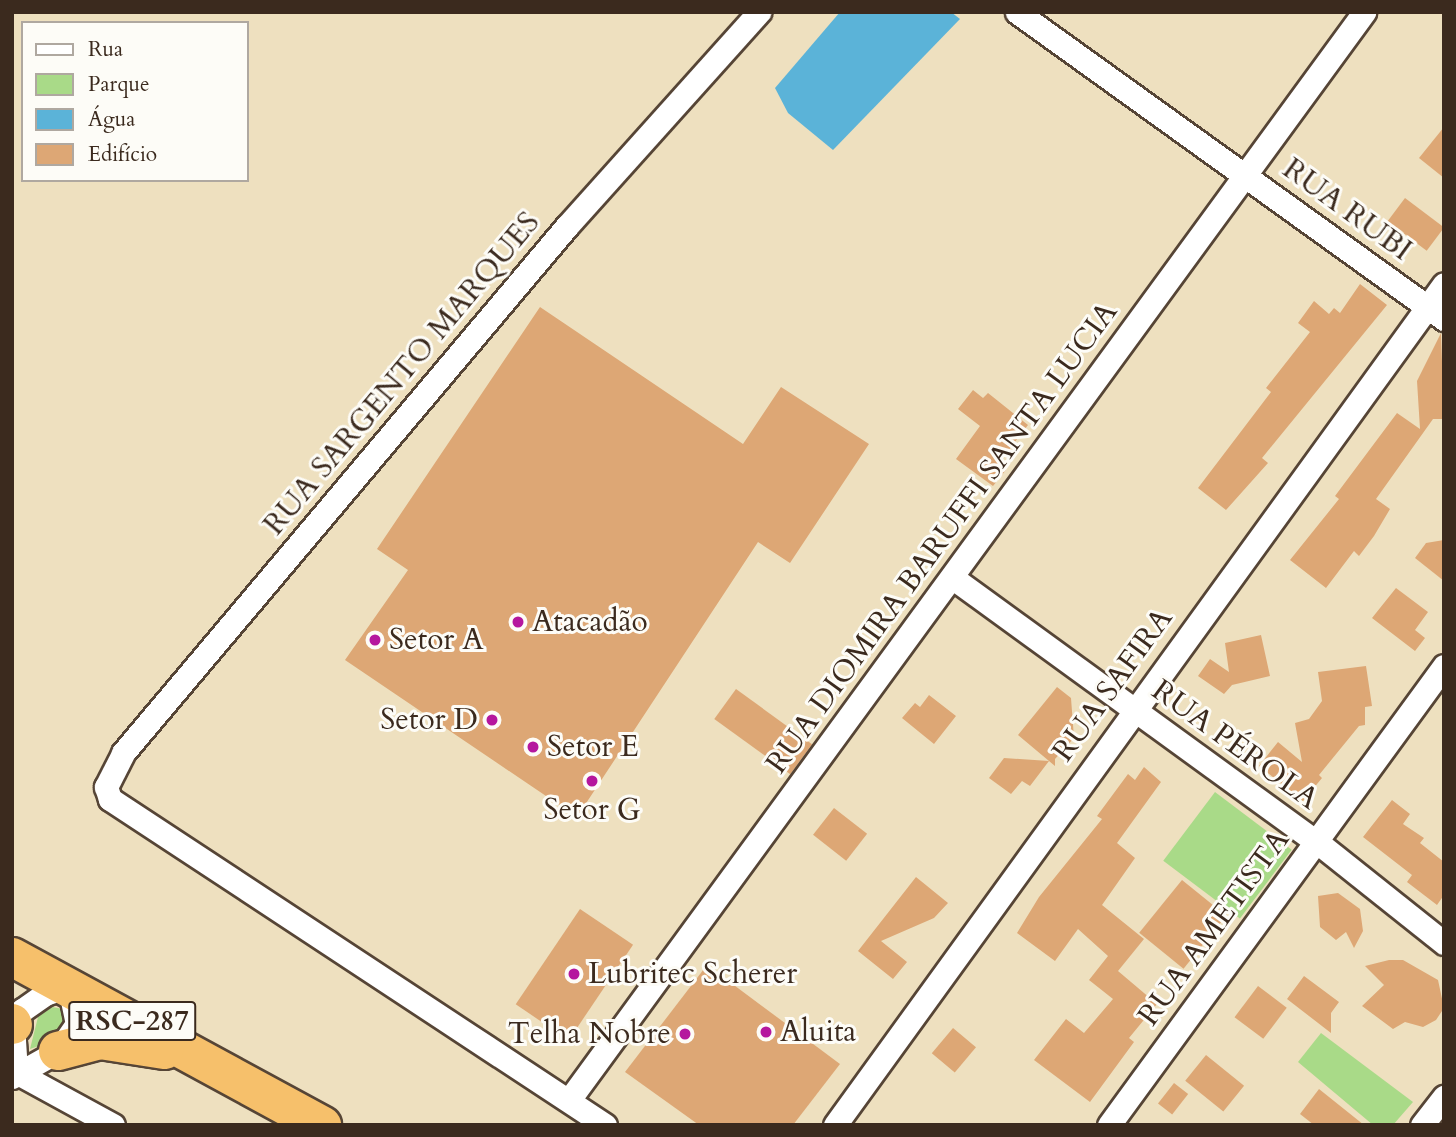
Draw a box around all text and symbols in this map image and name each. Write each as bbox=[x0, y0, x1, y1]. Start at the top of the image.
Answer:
legend bbox=[21, 21, 248, 182]
text: Rua bbox=[88, 35, 123, 64]
text: Parque bbox=[88, 70, 149, 99]
text: Água bbox=[88, 105, 135, 134]
text: Edifício bbox=[88, 140, 157, 169]
street label: RUA RUBI bbox=[1276, 151, 1418, 269]
street label: RUA SARGENTO MARQUES bbox=[256, 205, 548, 543]
street label: RUA DIOMIRA BARUFFI SANTA LUCIA bbox=[759, 295, 1125, 781]
street label: RUA SAFIRA bbox=[1045, 601, 1181, 769]
place label: Atacadão bbox=[532, 604, 648, 640]
marker: Atacadão bbox=[510, 614, 526, 630]
place label: Setor A bbox=[389, 622, 484, 658]
marker: Setor A bbox=[367, 632, 383, 648]
street label: RUA PÉROLA bbox=[1145, 673, 1325, 817]
place label: Setor D bbox=[380, 702, 478, 738]
marker: Setor D bbox=[484, 712, 500, 728]
place label: Setor E bbox=[547, 729, 639, 765]
marker: Setor E bbox=[525, 739, 541, 755]
marker: Setor G bbox=[584, 773, 600, 789]
place label: Setor G bbox=[543, 792, 641, 828]
street label: RUA AMETISTA bbox=[1131, 823, 1297, 1033]
place label: Lubritec Scherer bbox=[588, 956, 797, 992]
marker: Lubritec Scherer bbox=[566, 966, 582, 982]
road number: RSC-287 bbox=[67, 996, 197, 1046]
place label: Aluita bbox=[780, 1014, 856, 1050]
place label: Telha Nobre bbox=[508, 1016, 671, 1052]
marker: Aluita bbox=[758, 1024, 774, 1040]
marker: Telha Nobre bbox=[677, 1026, 693, 1042]

